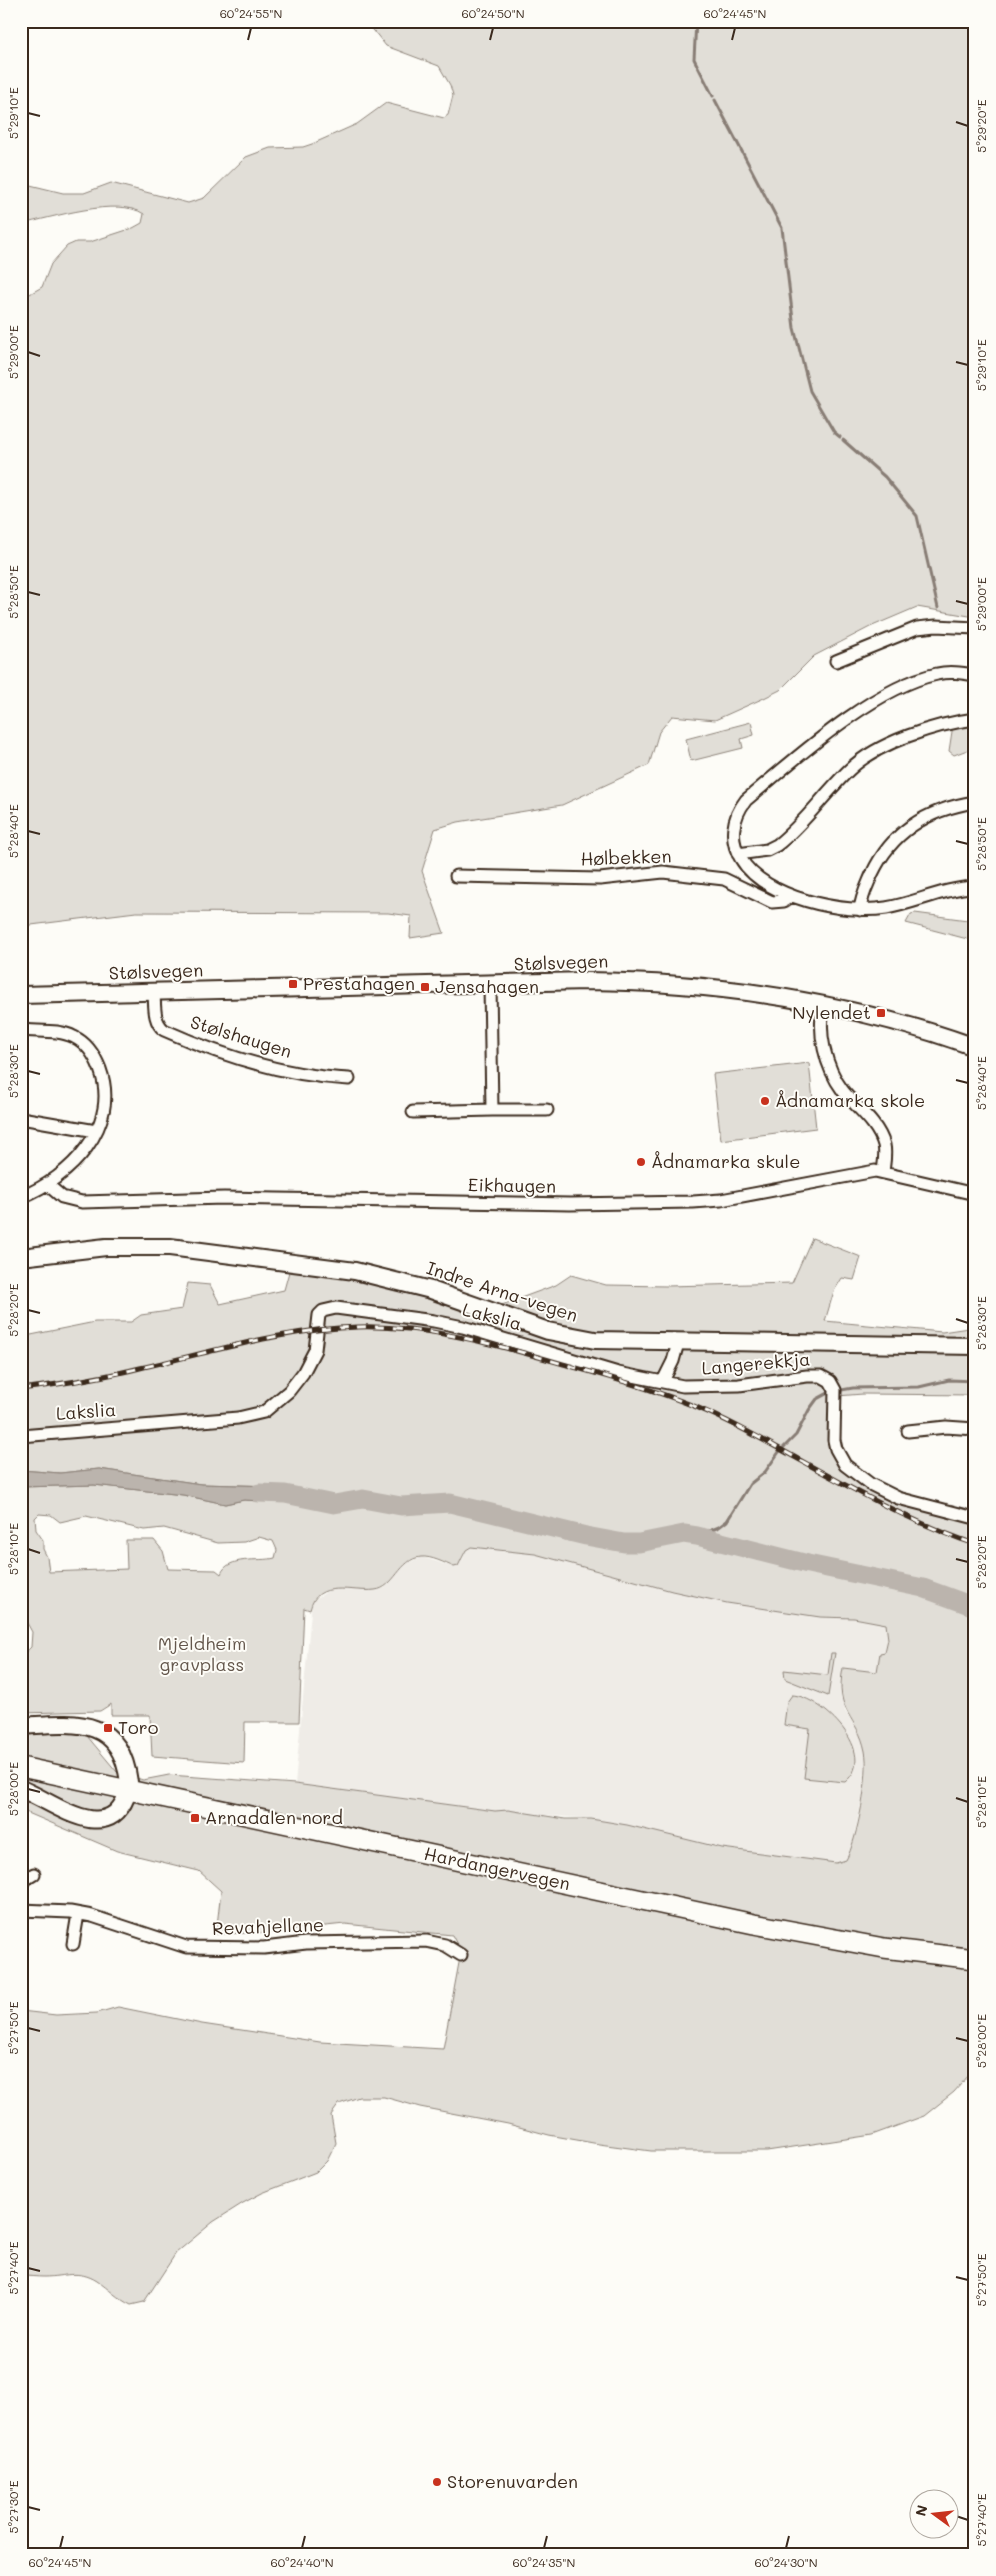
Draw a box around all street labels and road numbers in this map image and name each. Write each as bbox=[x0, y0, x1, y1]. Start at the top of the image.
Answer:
street label: Hølbekken bbox=[580, 843, 672, 871]
street label: Stølsvegen bbox=[513, 948, 609, 976]
street label: Stølsvegen bbox=[108, 957, 204, 985]
street label: Stølshaugen bbox=[188, 1009, 295, 1063]
street label: Eikhaugen bbox=[468, 1172, 556, 1198]
street label: Indre Arna-vegen bbox=[424, 1255, 581, 1327]
street label: Lakslia bbox=[460, 1297, 524, 1335]
street label: Langerekkja bbox=[701, 1346, 811, 1380]
street label: Lakslia bbox=[55, 1397, 117, 1425]
street label: Hardangervegen bbox=[422, 1841, 572, 1895]
street label: Revahjellane bbox=[212, 1912, 324, 1940]

